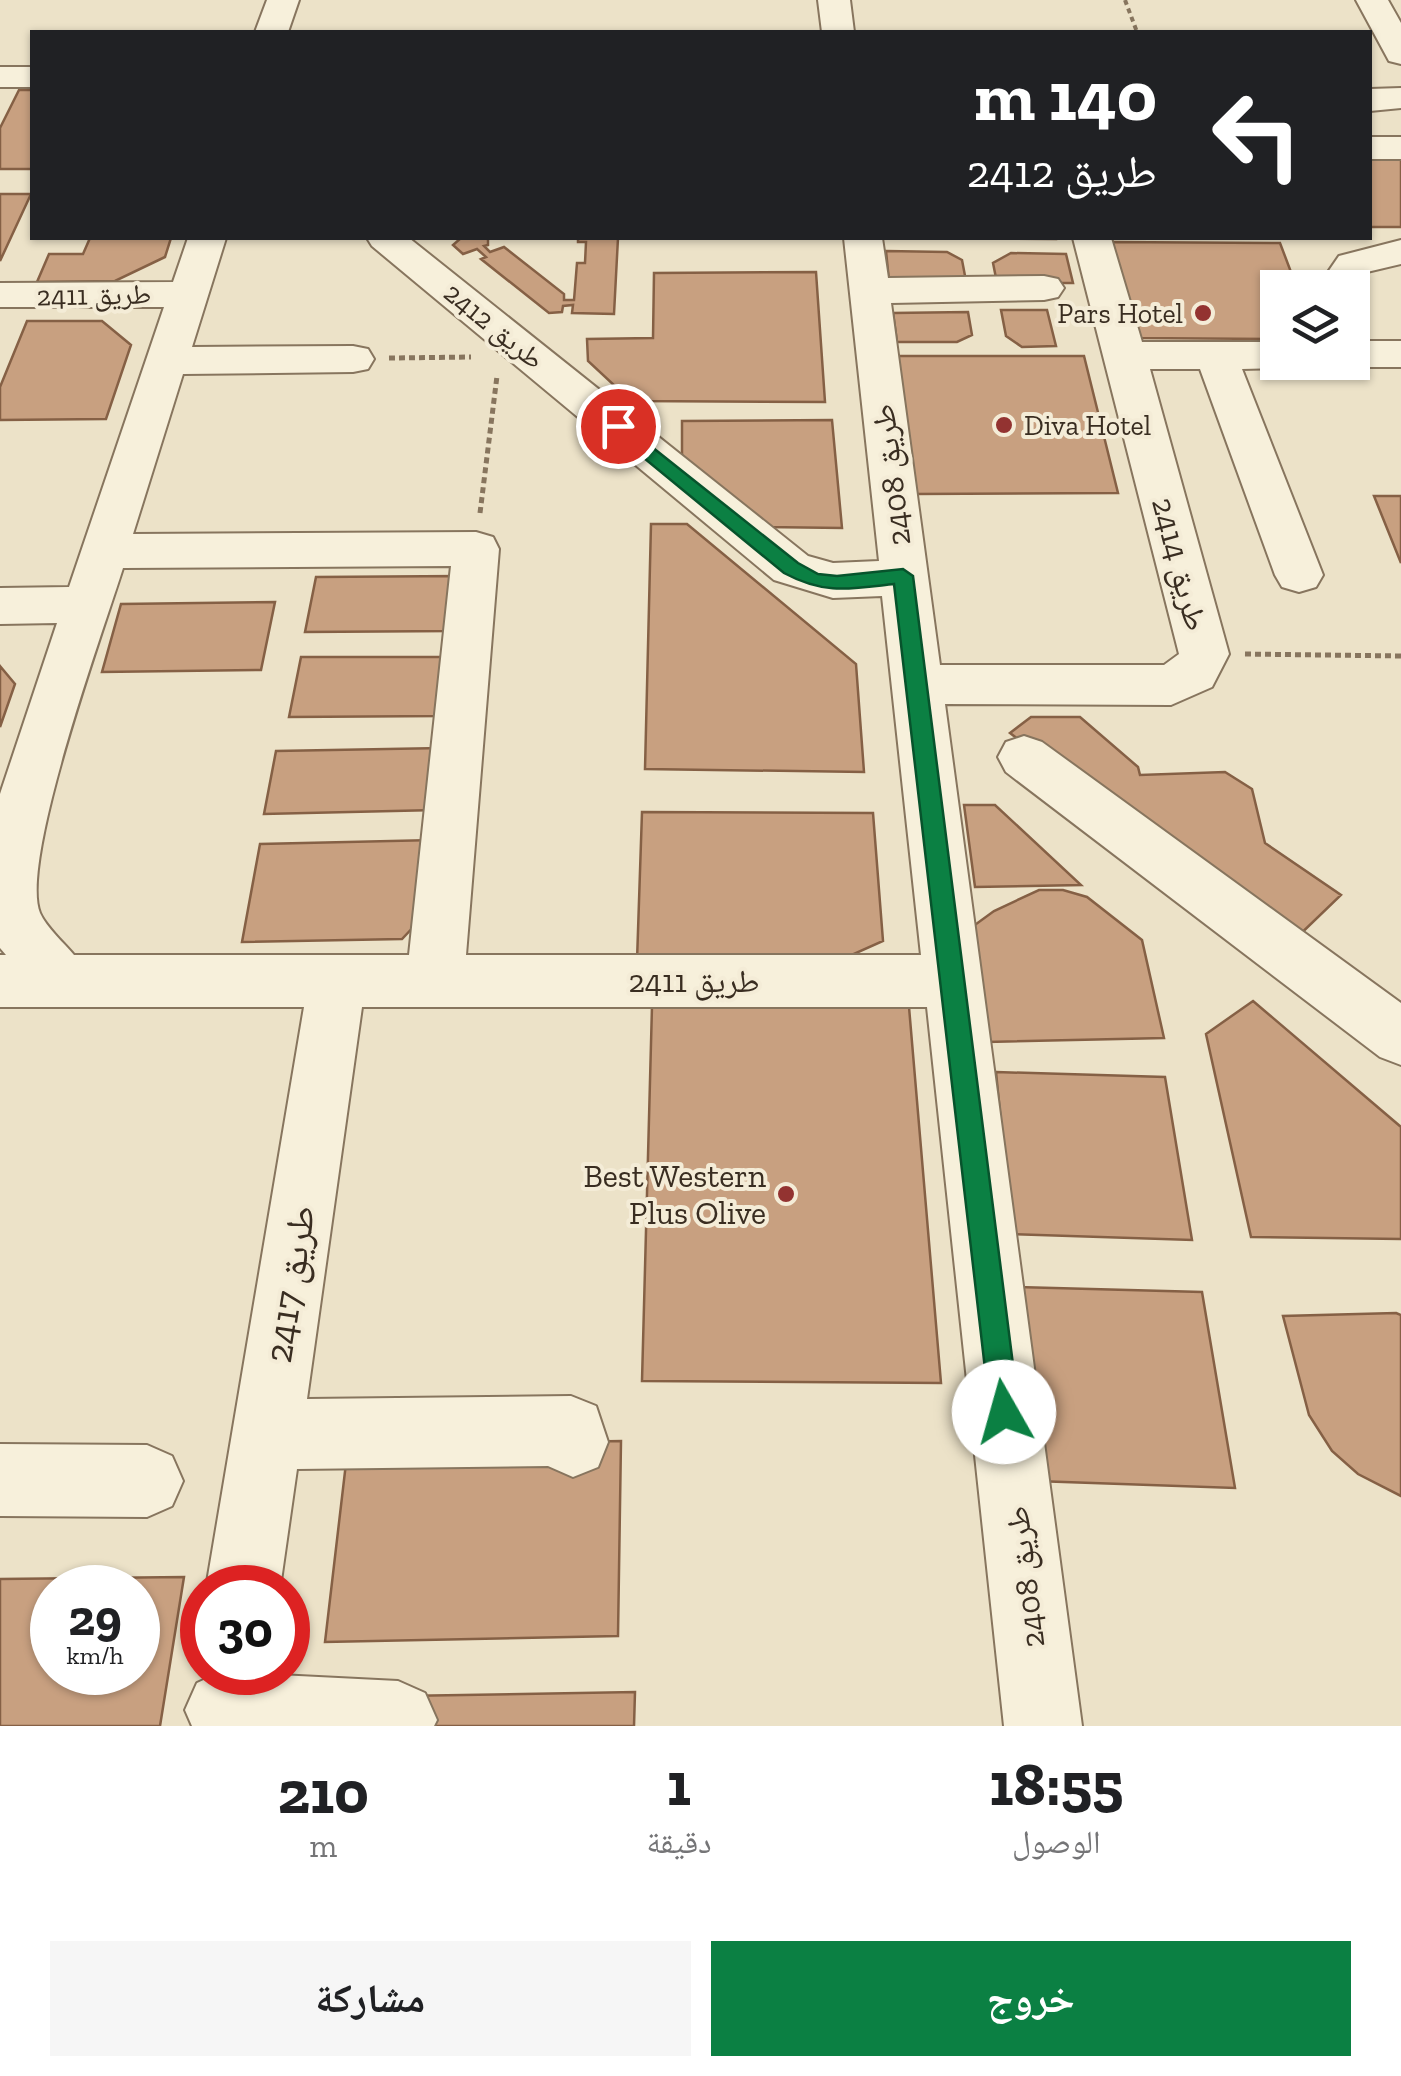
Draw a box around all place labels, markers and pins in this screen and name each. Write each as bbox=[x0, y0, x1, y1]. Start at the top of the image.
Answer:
place label: Pars Hotel bbox=[1057, 297, 1183, 330]
marker: Pars Hotel bbox=[1192, 302, 1214, 324]
pin bbox=[576, 384, 661, 469]
place label: Diva Hotel bbox=[1024, 409, 1151, 442]
marker: Diva Hotel bbox=[993, 414, 1015, 436]
place label: Best Western Plus Olive bbox=[583, 1157, 767, 1232]
marker: Best Western Plus Olive bbox=[775, 1183, 797, 1205]

